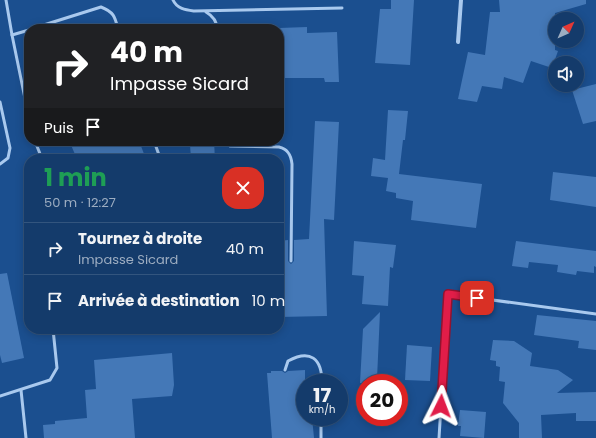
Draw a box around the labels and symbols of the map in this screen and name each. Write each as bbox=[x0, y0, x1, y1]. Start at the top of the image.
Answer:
north arrow bbox=[548, 12, 584, 48]
pin bbox=[460, 281, 494, 315]
speed limit sign: 20 bbox=[356, 374, 408, 426]
position arrow bbox=[420, 385, 462, 427]

